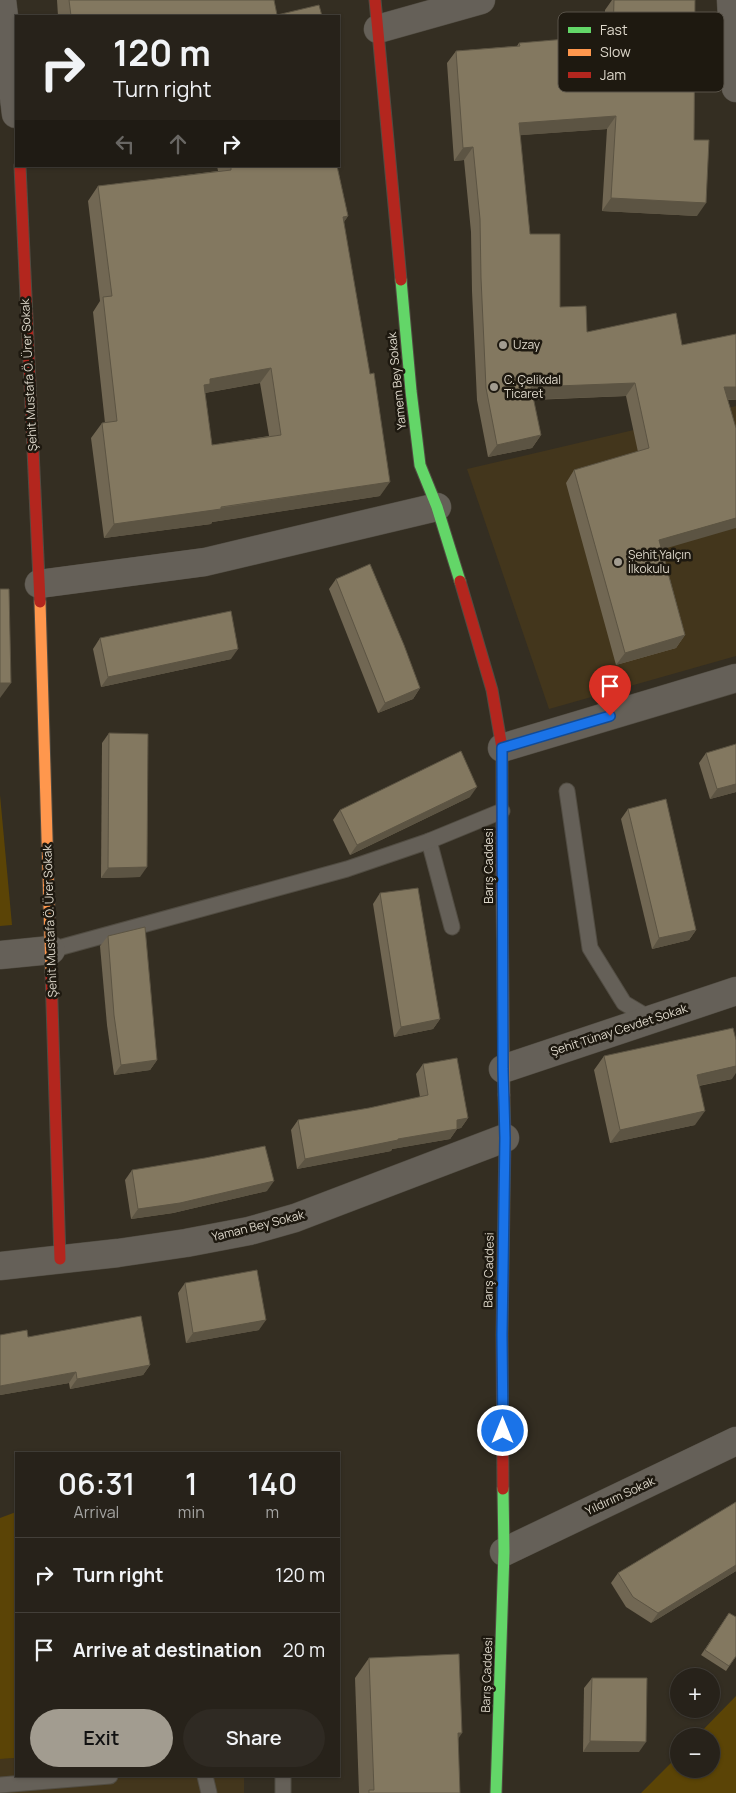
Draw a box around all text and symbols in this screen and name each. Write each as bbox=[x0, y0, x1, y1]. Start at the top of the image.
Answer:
legend bbox=[558, 12, 724, 92]
text: Fast bbox=[600, 20, 628, 39]
text: 120 m bbox=[113, 29, 211, 77]
icon: right bbox=[30, 35, 95, 100]
text: Slow bbox=[600, 42, 631, 61]
text: Jam bbox=[600, 65, 626, 84]
text: Turn right bbox=[113, 74, 211, 104]
icon: left bbox=[111, 130, 139, 158]
icon: ahead bbox=[164, 130, 192, 158]
icon: right bbox=[217, 130, 245, 158]
street label: Şehit Mustafa Ö. Ürer Sokak bbox=[16, 297, 41, 452]
street label: Yamem Bey Sokak bbox=[383, 330, 410, 431]
place label: Uzay bbox=[513, 336, 541, 353]
marker: Uzay bbox=[497, 339, 509, 351]
place label: C. Çelikdal Ticaret bbox=[504, 371, 561, 402]
marker: C. Çelikdal Ticaret bbox=[488, 381, 500, 393]
place label: Şehit Yalçın İlkokulu bbox=[628, 546, 691, 577]
marker: Şehit Yalçın İlkokulu bbox=[612, 556, 624, 568]
pin bbox=[589, 665, 631, 716]
icon: arrive bbox=[596, 672, 624, 700]
street label: Barış Caddesi bbox=[480, 828, 497, 904]
street label: Şehit Mustafa Ö. Ürer Sokak bbox=[38, 843, 61, 998]
street label: Şehit Tünay Cevdet Sokak bbox=[548, 999, 690, 1060]
street label: Yaman Bey Sokak bbox=[210, 1206, 307, 1245]
street label: Barış Caddesi bbox=[479, 1232, 498, 1308]
position arrow bbox=[476, 1404, 528, 1456]
text: 06:31 bbox=[58, 1463, 135, 1504]
text: 1 bbox=[185, 1463, 198, 1504]
text: 140 bbox=[247, 1463, 297, 1504]
street label: Yıldırım Sokak bbox=[582, 1472, 658, 1519]
text: Arrival bbox=[74, 1501, 119, 1523]
text: min bbox=[178, 1501, 205, 1523]
text: m bbox=[266, 1501, 279, 1523]
icon: right bbox=[30, 1561, 58, 1589]
text: Turn right bbox=[73, 1562, 163, 1588]
text: 120 m bbox=[275, 1562, 325, 1588]
icon: arrive bbox=[30, 1636, 58, 1664]
text: Arrive at destination bbox=[73, 1637, 262, 1663]
text: 20 m bbox=[283, 1637, 325, 1663]
street label: Barış Caddesi bbox=[477, 1637, 496, 1713]
map controls bbox=[670, 1668, 720, 1778]
button: + bbox=[670, 1668, 720, 1718]
button: Exit bbox=[30, 1709, 173, 1767]
button: Share bbox=[183, 1709, 325, 1767]
button: − bbox=[670, 1728, 720, 1778]

